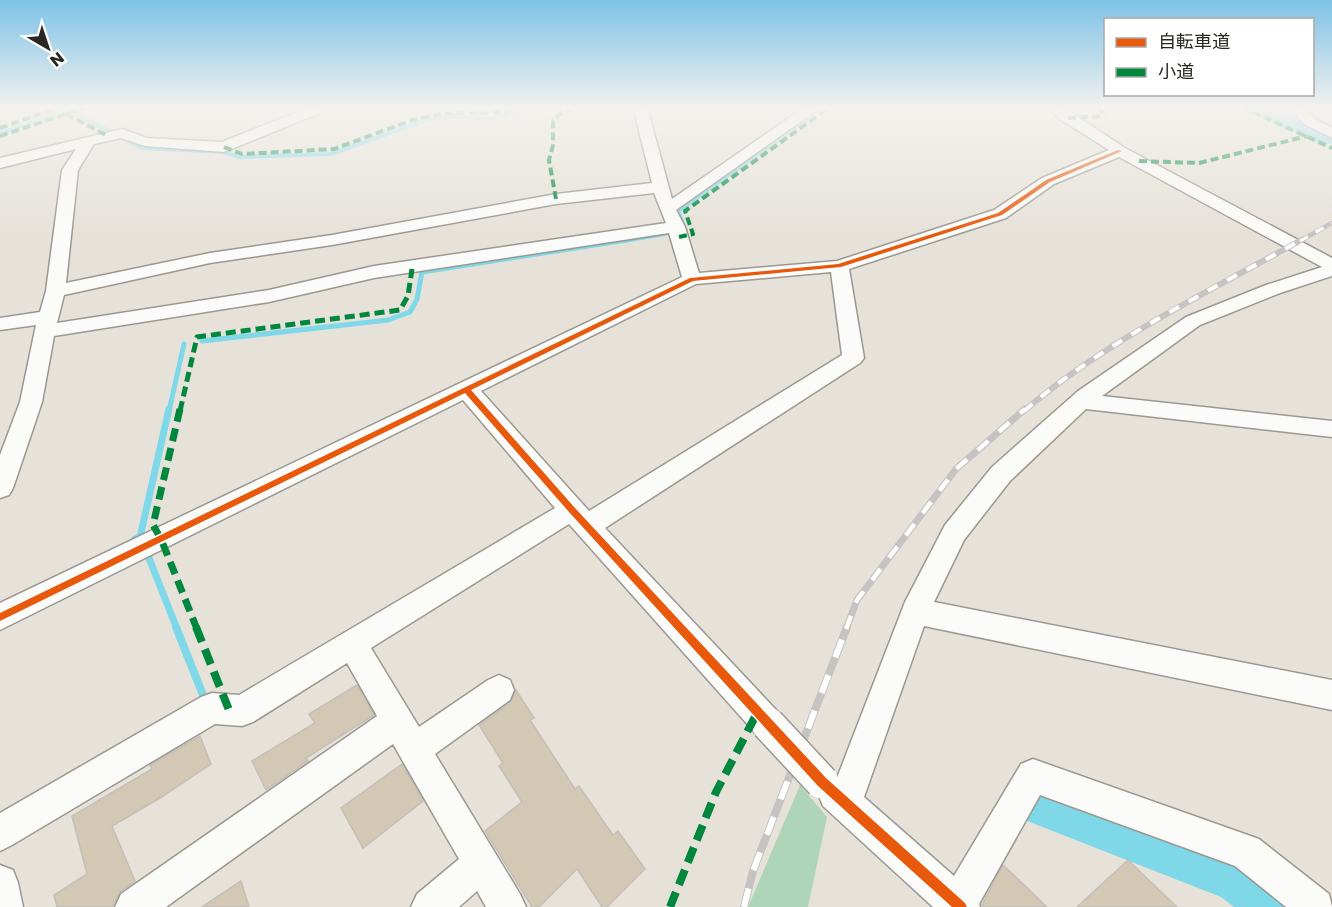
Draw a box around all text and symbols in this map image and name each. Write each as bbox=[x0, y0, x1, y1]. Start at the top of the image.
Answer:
north arrow bbox=[18, 18, 78, 78]
legend bbox=[1104, 18, 1314, 96]
text: 自転車道 bbox=[1158, 29, 1230, 54]
text: N bbox=[45, 47, 69, 72]
text: 小道 bbox=[1158, 59, 1194, 84]

